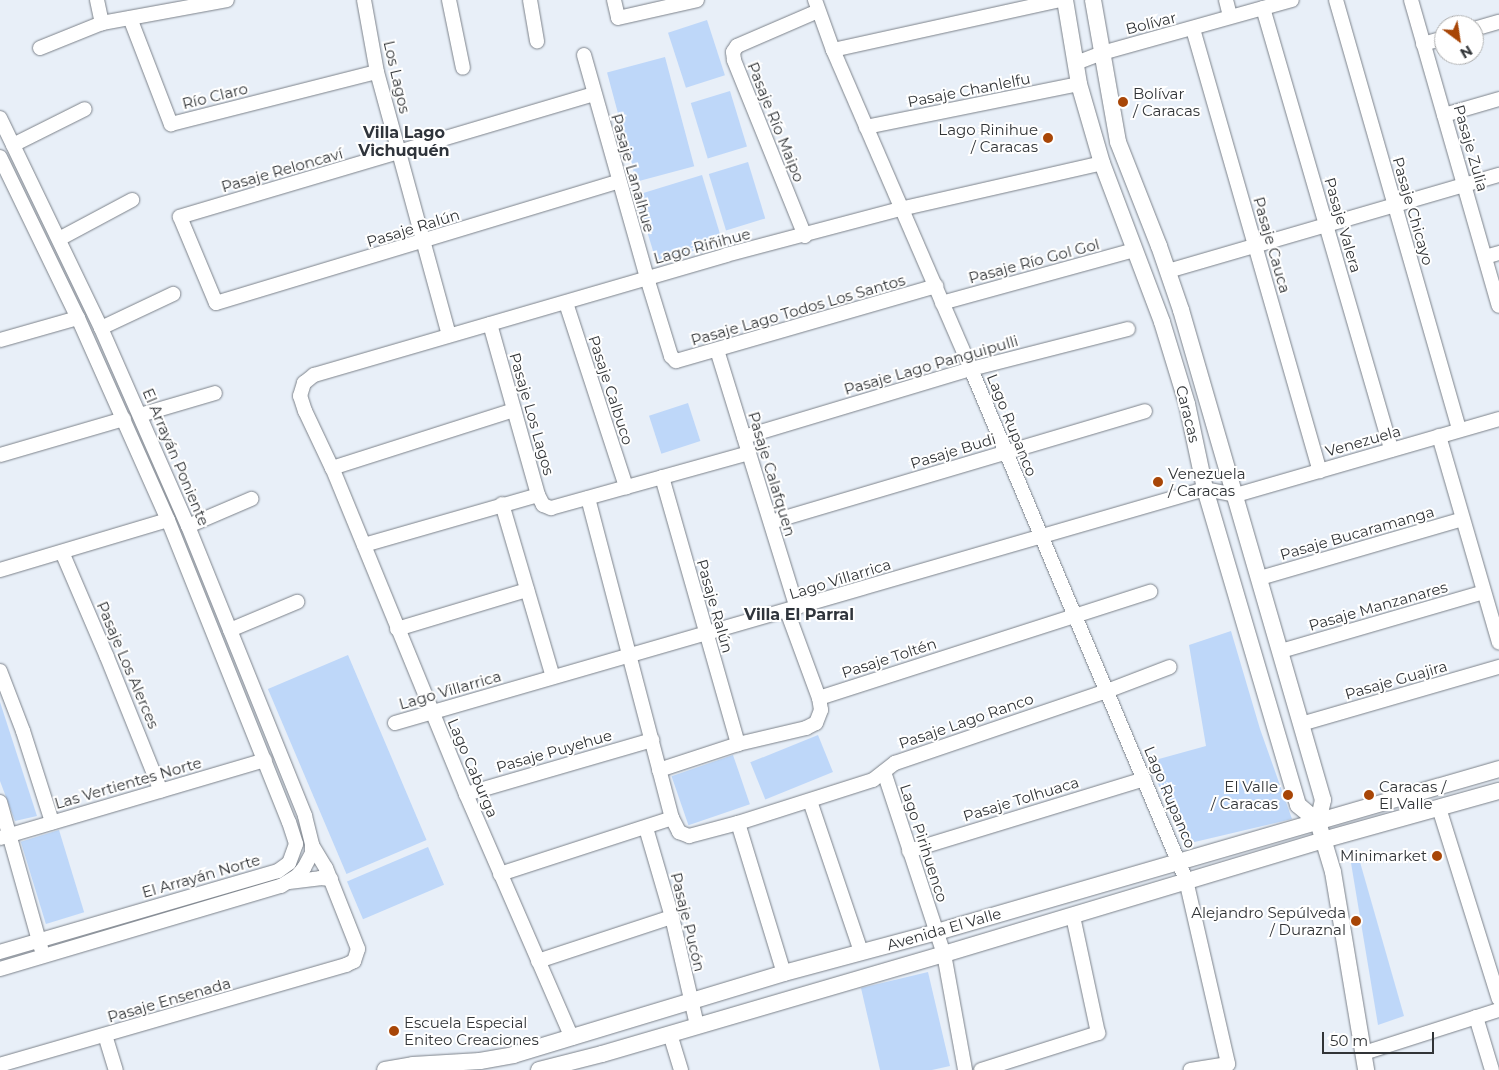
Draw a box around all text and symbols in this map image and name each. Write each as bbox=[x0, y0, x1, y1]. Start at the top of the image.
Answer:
street label: Bolívar bbox=[1124, 8, 1178, 38]
north arrow bbox=[1434, 15, 1484, 65]
street label: Los Lagos bbox=[380, 39, 414, 115]
text: N bbox=[1457, 41, 1476, 63]
street label: Pasaje Río Maipo bbox=[744, 59, 808, 185]
street label: Pasaje Chanlelfu bbox=[906, 69, 1032, 111]
street label: Río Claro bbox=[180, 79, 250, 113]
place label: Bolívar / Caracas bbox=[1133, 84, 1200, 119]
marker: Bolívar / Caracas bbox=[1117, 96, 1129, 108]
street label: Pasaje Zulia bbox=[1450, 103, 1492, 193]
street label: Pasaje Lanalhue bbox=[607, 112, 659, 234]
place label: Lago Rinihue / Caracas bbox=[938, 120, 1038, 155]
district label: Villa Lago Vichuquén bbox=[358, 123, 450, 161]
marker: Lago Rinihue / Caracas bbox=[1042, 132, 1054, 144]
street label: Pasaje Reloncaví bbox=[219, 144, 345, 196]
street label: Pasaje Chicayo bbox=[1389, 155, 1437, 267]
street label: Pasaje Valera bbox=[1321, 175, 1365, 275]
street label: Pasaje Cauca bbox=[1250, 195, 1294, 295]
street label: Pasaje Ralún bbox=[364, 205, 462, 251]
street label: Lago Riñihue bbox=[652, 224, 752, 268]
street label: Pasaje Río Gol Gol bbox=[967, 235, 1101, 287]
street label: Pasaje Lago Todos Los Santos bbox=[689, 271, 907, 349]
street label: Pasaje Lago Panguipulli bbox=[842, 332, 1020, 398]
street label: Pasaje Calbuco bbox=[585, 333, 637, 447]
street label: Pasaje Los Lagos bbox=[506, 351, 558, 477]
street label: Lago Rupanco bbox=[983, 371, 1041, 479]
street label: Caracas bbox=[1172, 384, 1204, 444]
street label: El Arrayán Poniente bbox=[139, 386, 213, 528]
street label: Pasaje Calafquen bbox=[744, 410, 800, 538]
street label: Venezuela bbox=[1323, 422, 1403, 460]
street label: Pasaje Budi bbox=[908, 429, 998, 473]
place label: Venezuela / Caracas bbox=[1168, 464, 1246, 499]
marker: Venezuela / Caracas bbox=[1152, 476, 1164, 488]
street label: Pasaje Bucaramanga bbox=[1278, 502, 1436, 564]
street label: Lago Villarrica bbox=[787, 555, 893, 603]
street label: Pasaje Ralún bbox=[693, 557, 737, 655]
street label: Pasaje Manzanares bbox=[1306, 578, 1450, 634]
street label: Pasaje Los Alerces bbox=[93, 599, 163, 731]
district label: Villa El Parral bbox=[744, 605, 854, 625]
street label: Pasaje Toltén bbox=[839, 634, 939, 682]
street label: Pasaje Guajira bbox=[1343, 657, 1449, 703]
street label: Lago Villarrica bbox=[397, 667, 503, 713]
street label: Pasaje Lago Ranco bbox=[896, 689, 1036, 753]
street label: Lago Caburga bbox=[444, 716, 502, 820]
street label: Pasaje Puyehue bbox=[494, 726, 614, 776]
street label: Lago Rupanco bbox=[1140, 743, 1200, 851]
street label: Las Vertientes Norte bbox=[52, 753, 204, 813]
street label: Pasaje Tolhuaca bbox=[961, 773, 1081, 825]
place label: El Valle / Caracas bbox=[1211, 777, 1278, 812]
place label: Caracas / El Valle bbox=[1379, 777, 1446, 812]
street label: Lago Pirihuenco bbox=[896, 782, 952, 904]
marker: El Valle / Caracas bbox=[1282, 789, 1294, 801]
marker: Caracas / El Valle bbox=[1363, 789, 1375, 801]
place label: Minimarket bbox=[1340, 847, 1427, 865]
marker: Minimarket bbox=[1431, 850, 1443, 862]
street label: El Arrayán Norte bbox=[140, 851, 262, 901]
street label: Pasaje Pucón bbox=[667, 871, 709, 973]
place label: Alejandro Sepúlveda / Duraznal bbox=[1191, 903, 1346, 938]
street label: Avenida El Valle bbox=[885, 904, 1003, 954]
marker: Alejandro Sepúlveda / Duraznal bbox=[1350, 915, 1362, 927]
street label: Pasaje Ensenada bbox=[105, 974, 233, 1026]
place label: Escuela Especial Eniteo Creaciones bbox=[404, 1013, 539, 1048]
scale bar bbox=[1324, 1022, 1436, 1054]
marker: Escuela Especial Eniteo Creaciones bbox=[388, 1025, 400, 1037]
text: 50 m bbox=[1330, 1031, 1368, 1050]

